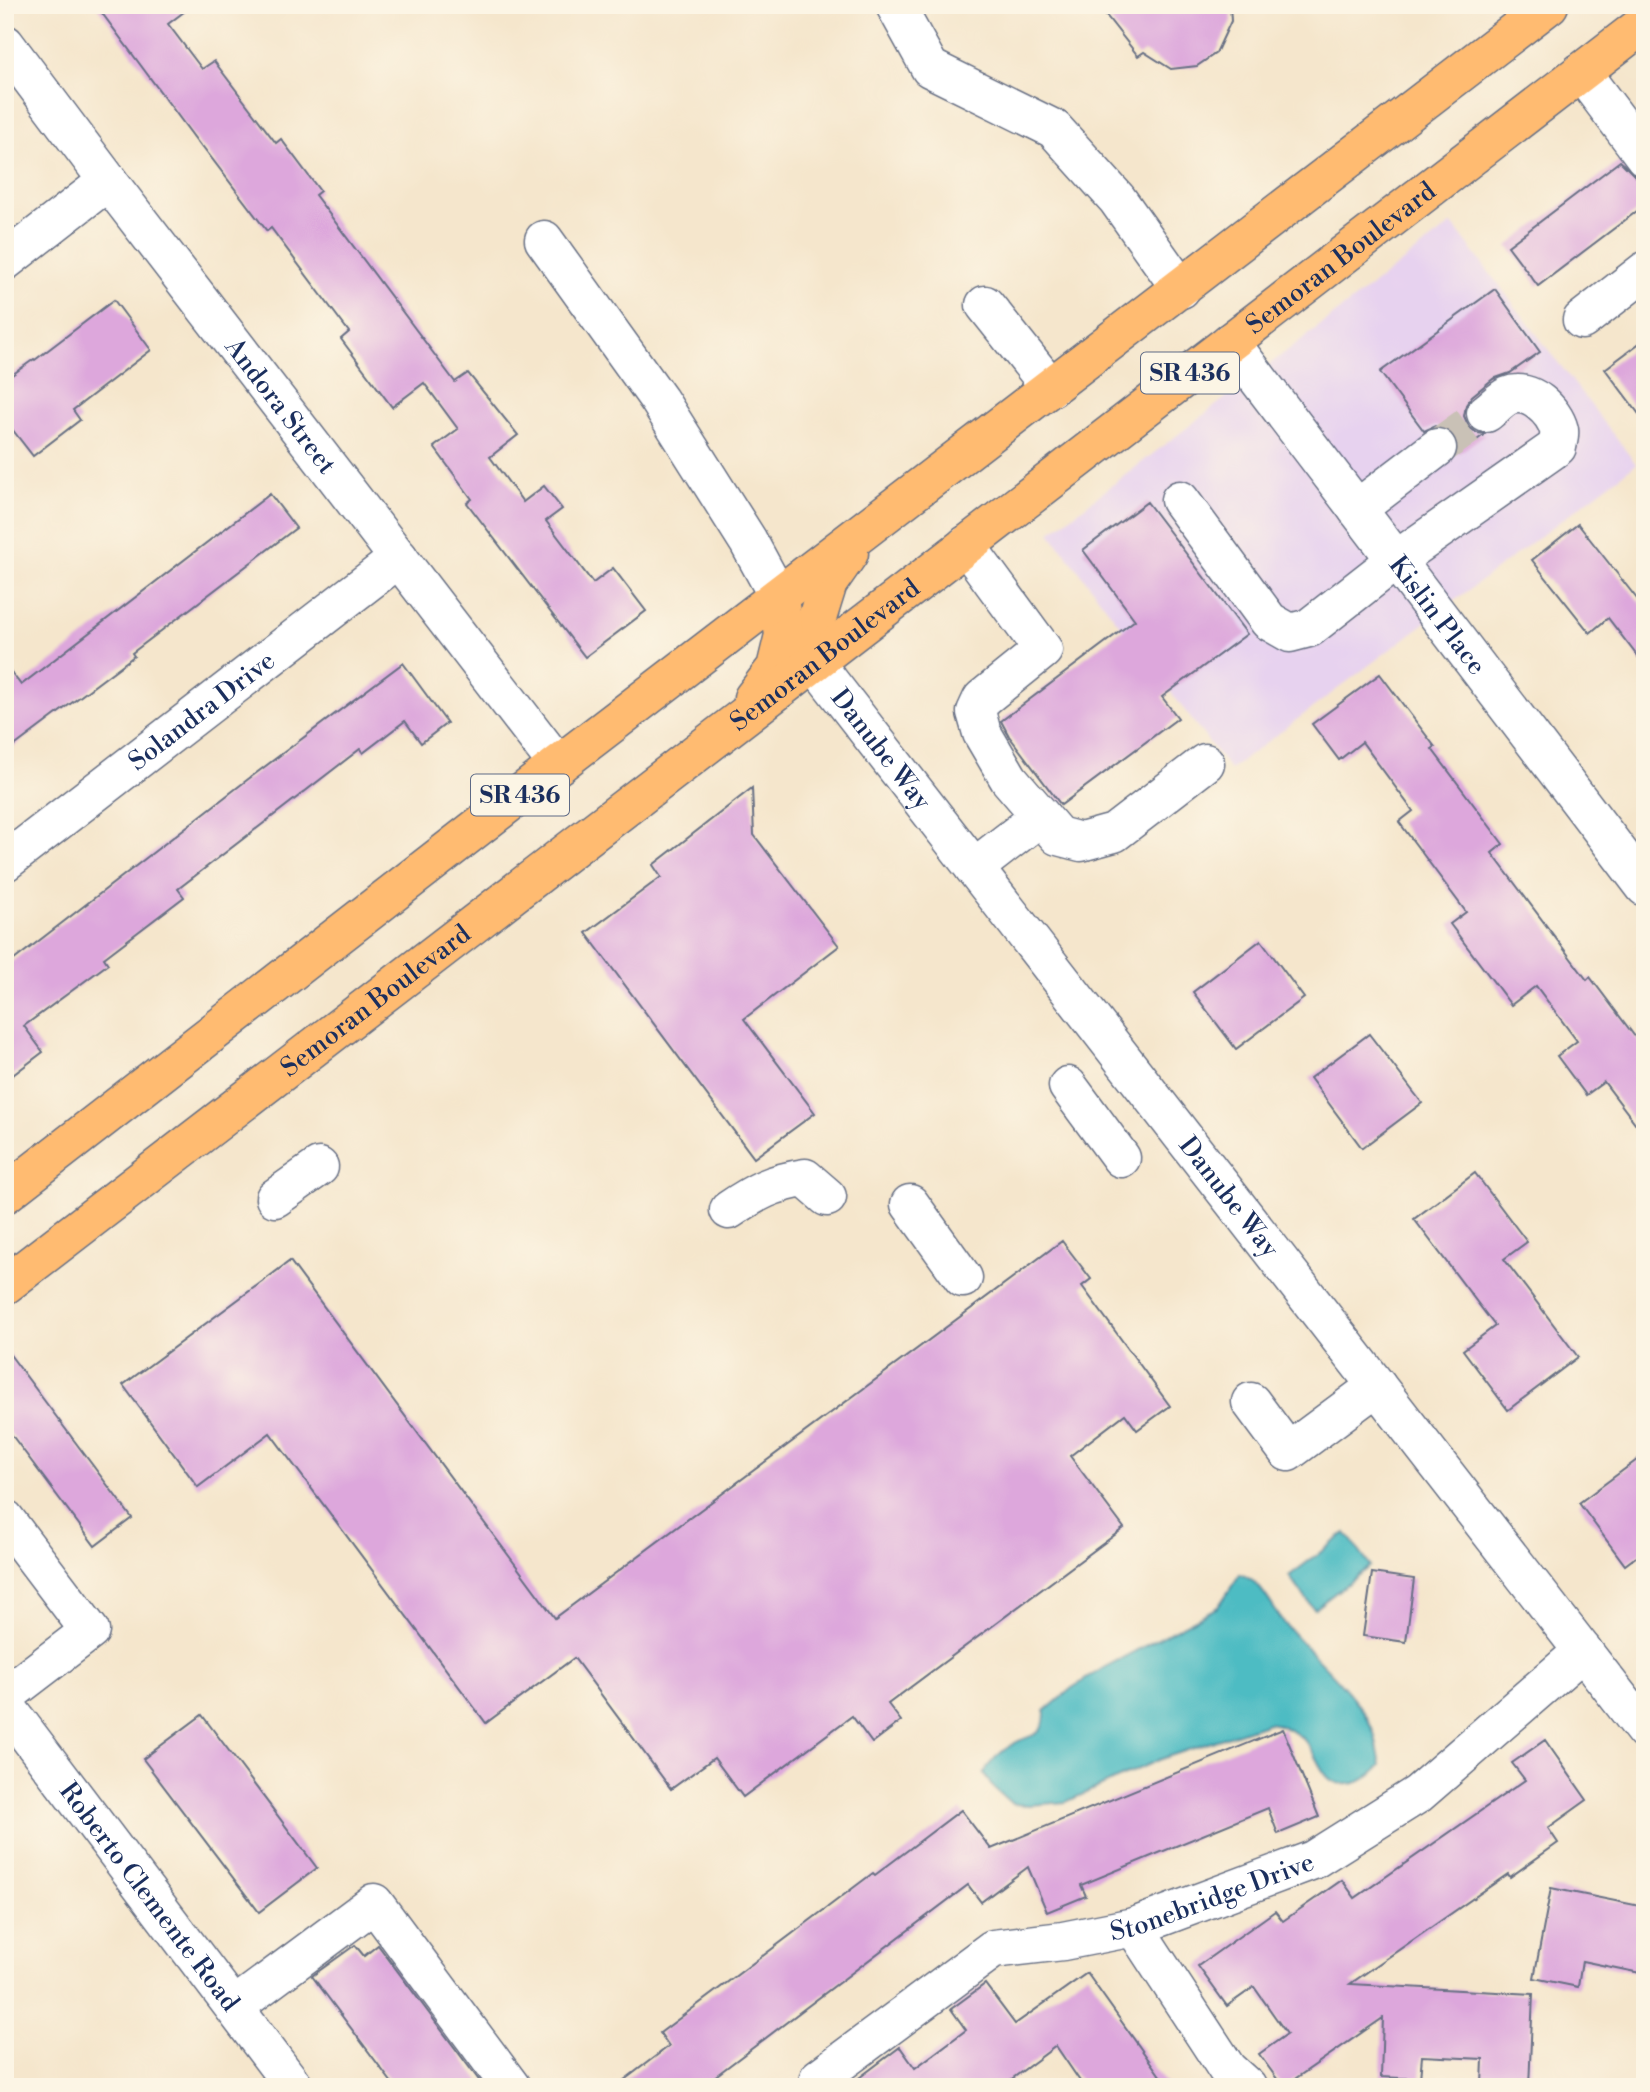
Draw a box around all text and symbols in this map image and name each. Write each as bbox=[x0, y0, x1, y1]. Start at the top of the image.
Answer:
street label: Semoran Boulevard bbox=[1240, 175, 1442, 341]
street label: Andora Street bbox=[217, 331, 343, 481]
road number: SR 436 bbox=[1141, 352, 1239, 394]
street label: Kislin Place bbox=[1382, 550, 1492, 681]
street label: Semoran Boulevard bbox=[724, 572, 927, 738]
street label: Solandra Drive bbox=[122, 645, 282, 778]
street label: Danube Way bbox=[824, 683, 938, 817]
road number: SR 436 bbox=[471, 774, 569, 816]
street label: Semoran Boulevard bbox=[274, 918, 477, 1084]
street label: Danube Way bbox=[1172, 1130, 1286, 1264]
street label: Roberto Clemente Road bbox=[52, 1776, 246, 2018]
street label: Stonebridge Drive bbox=[1107, 1846, 1319, 1948]

